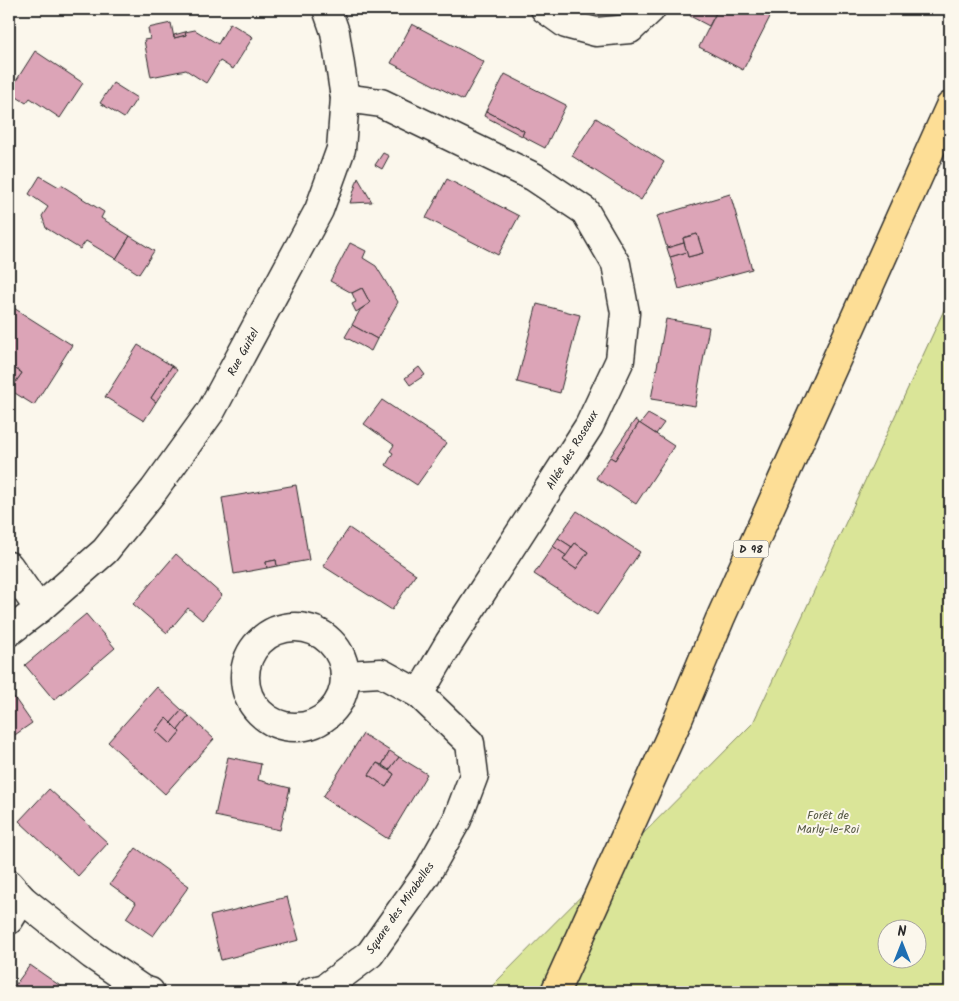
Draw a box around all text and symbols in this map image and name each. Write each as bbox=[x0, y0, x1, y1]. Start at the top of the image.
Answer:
street label: Rue Guitel bbox=[223, 325, 264, 380]
street label: Allée des Roseaux bbox=[541, 406, 604, 493]
road number: D 98 bbox=[734, 540, 768, 558]
park label: Forêt de Marly-le-Roi bbox=[797, 806, 860, 839]
street label: Square des Mirabelles bbox=[361, 858, 439, 958]
north arrow bbox=[876, 918, 926, 968]
text: N bbox=[898, 921, 907, 943]

